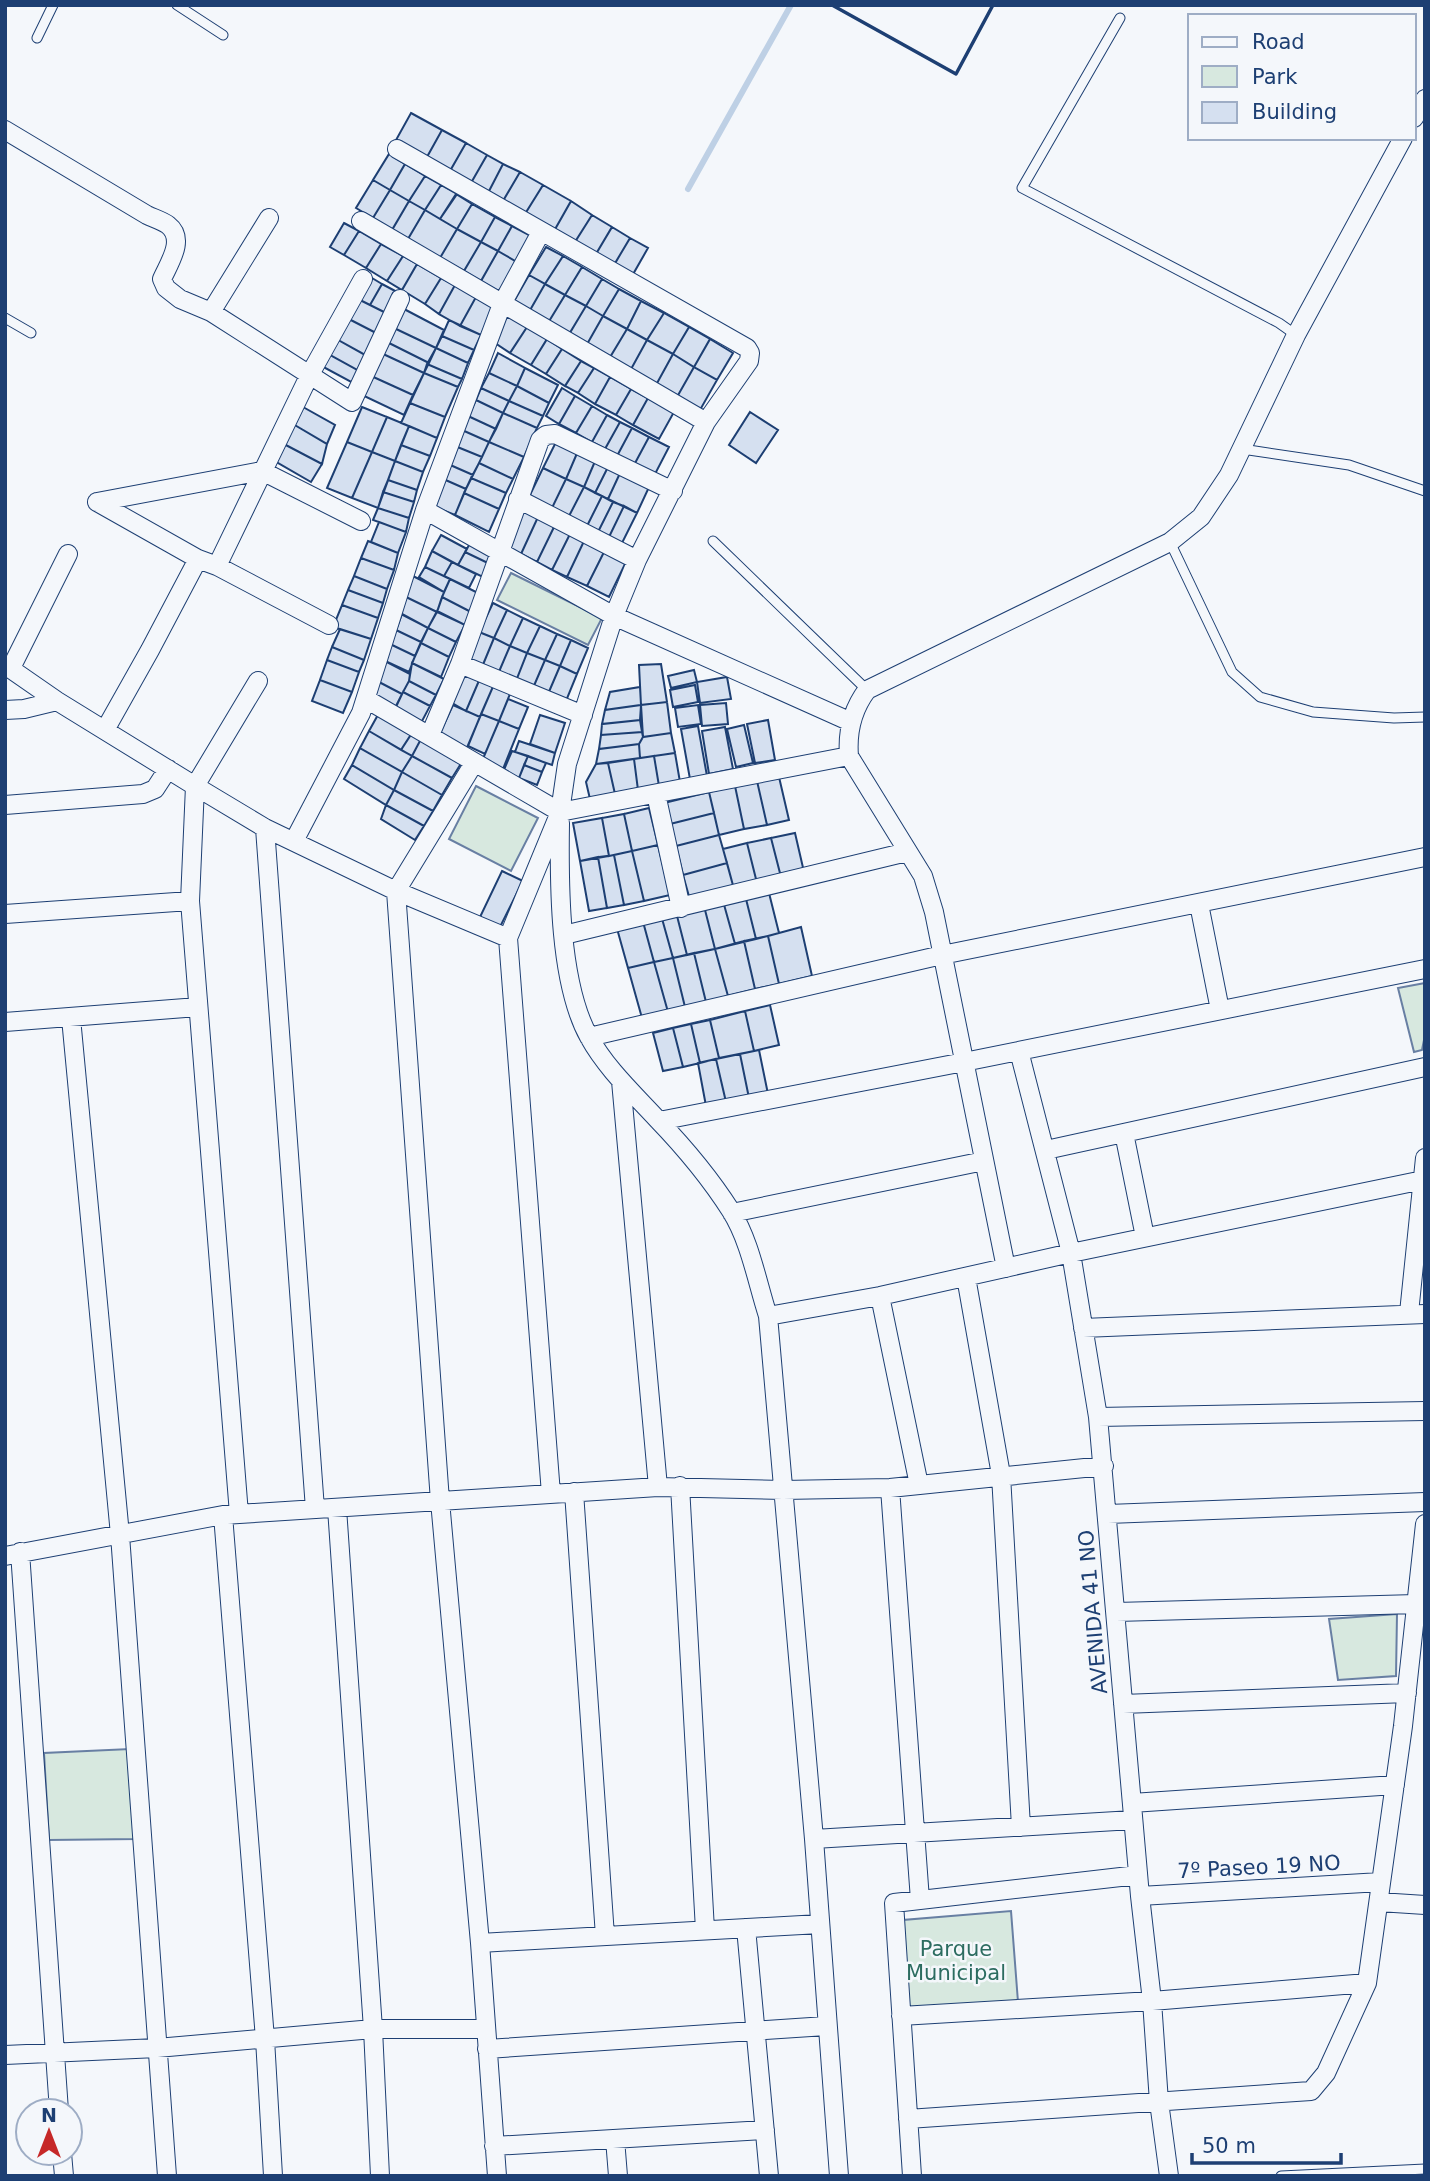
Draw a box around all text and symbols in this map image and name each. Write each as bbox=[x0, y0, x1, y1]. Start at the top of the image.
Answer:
legend bbox=[1188, 14, 1416, 140]
text: Road bbox=[1252, 30, 1305, 54]
text: Park bbox=[1252, 65, 1298, 89]
text: Building bbox=[1252, 100, 1337, 124]
street label: AVENIDA 41 NO bbox=[1074, 1529, 1112, 1695]
street label: 7º Paseo 19 NO bbox=[1177, 1851, 1341, 1883]
park label: Parque Municipal bbox=[906, 1937, 1006, 1985]
north arrow bbox=[14, 2097, 84, 2167]
text: N bbox=[41, 2104, 57, 2126]
scale bar bbox=[1192, 2122, 1341, 2166]
text: 50 m bbox=[1202, 2134, 1256, 2158]

